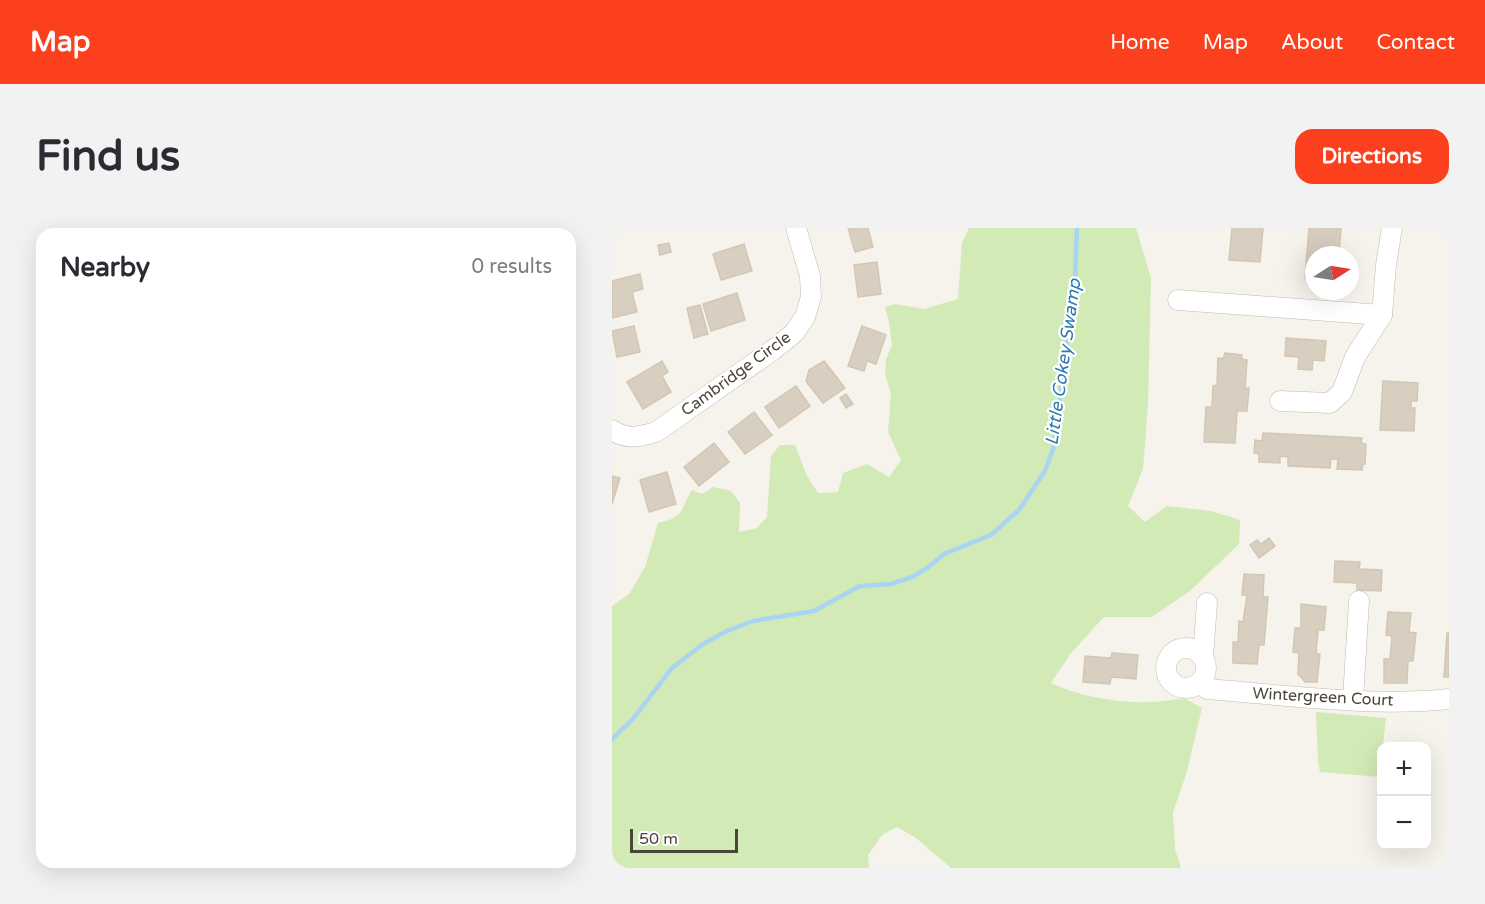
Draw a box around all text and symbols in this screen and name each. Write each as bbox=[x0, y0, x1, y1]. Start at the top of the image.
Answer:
text: Map bbox=[30, 25, 90, 59]
text: Home bbox=[1110, 30, 1170, 55]
text: Map bbox=[1203, 30, 1248, 55]
text: About bbox=[1281, 30, 1343, 55]
text: Contact bbox=[1376, 30, 1455, 55]
button: Directions bbox=[1295, 129, 1449, 184]
text: Find us bbox=[36, 131, 180, 182]
north arrow bbox=[1305, 246, 1359, 300]
text: Nearby bbox=[60, 252, 150, 283]
text: 0 results bbox=[472, 255, 552, 279]
water label: Little Cokey Swamp bbox=[1040, 276, 1086, 447]
street label: Cambridge Circle bbox=[677, 327, 795, 421]
street label: Wintergreen Court bbox=[1252, 683, 1394, 711]
map controls bbox=[1377, 742, 1431, 850]
button: + bbox=[1377, 742, 1431, 796]
button: − bbox=[1377, 796, 1431, 850]
scale bar bbox=[630, 826, 738, 854]
text: 50 m bbox=[639, 829, 678, 849]

